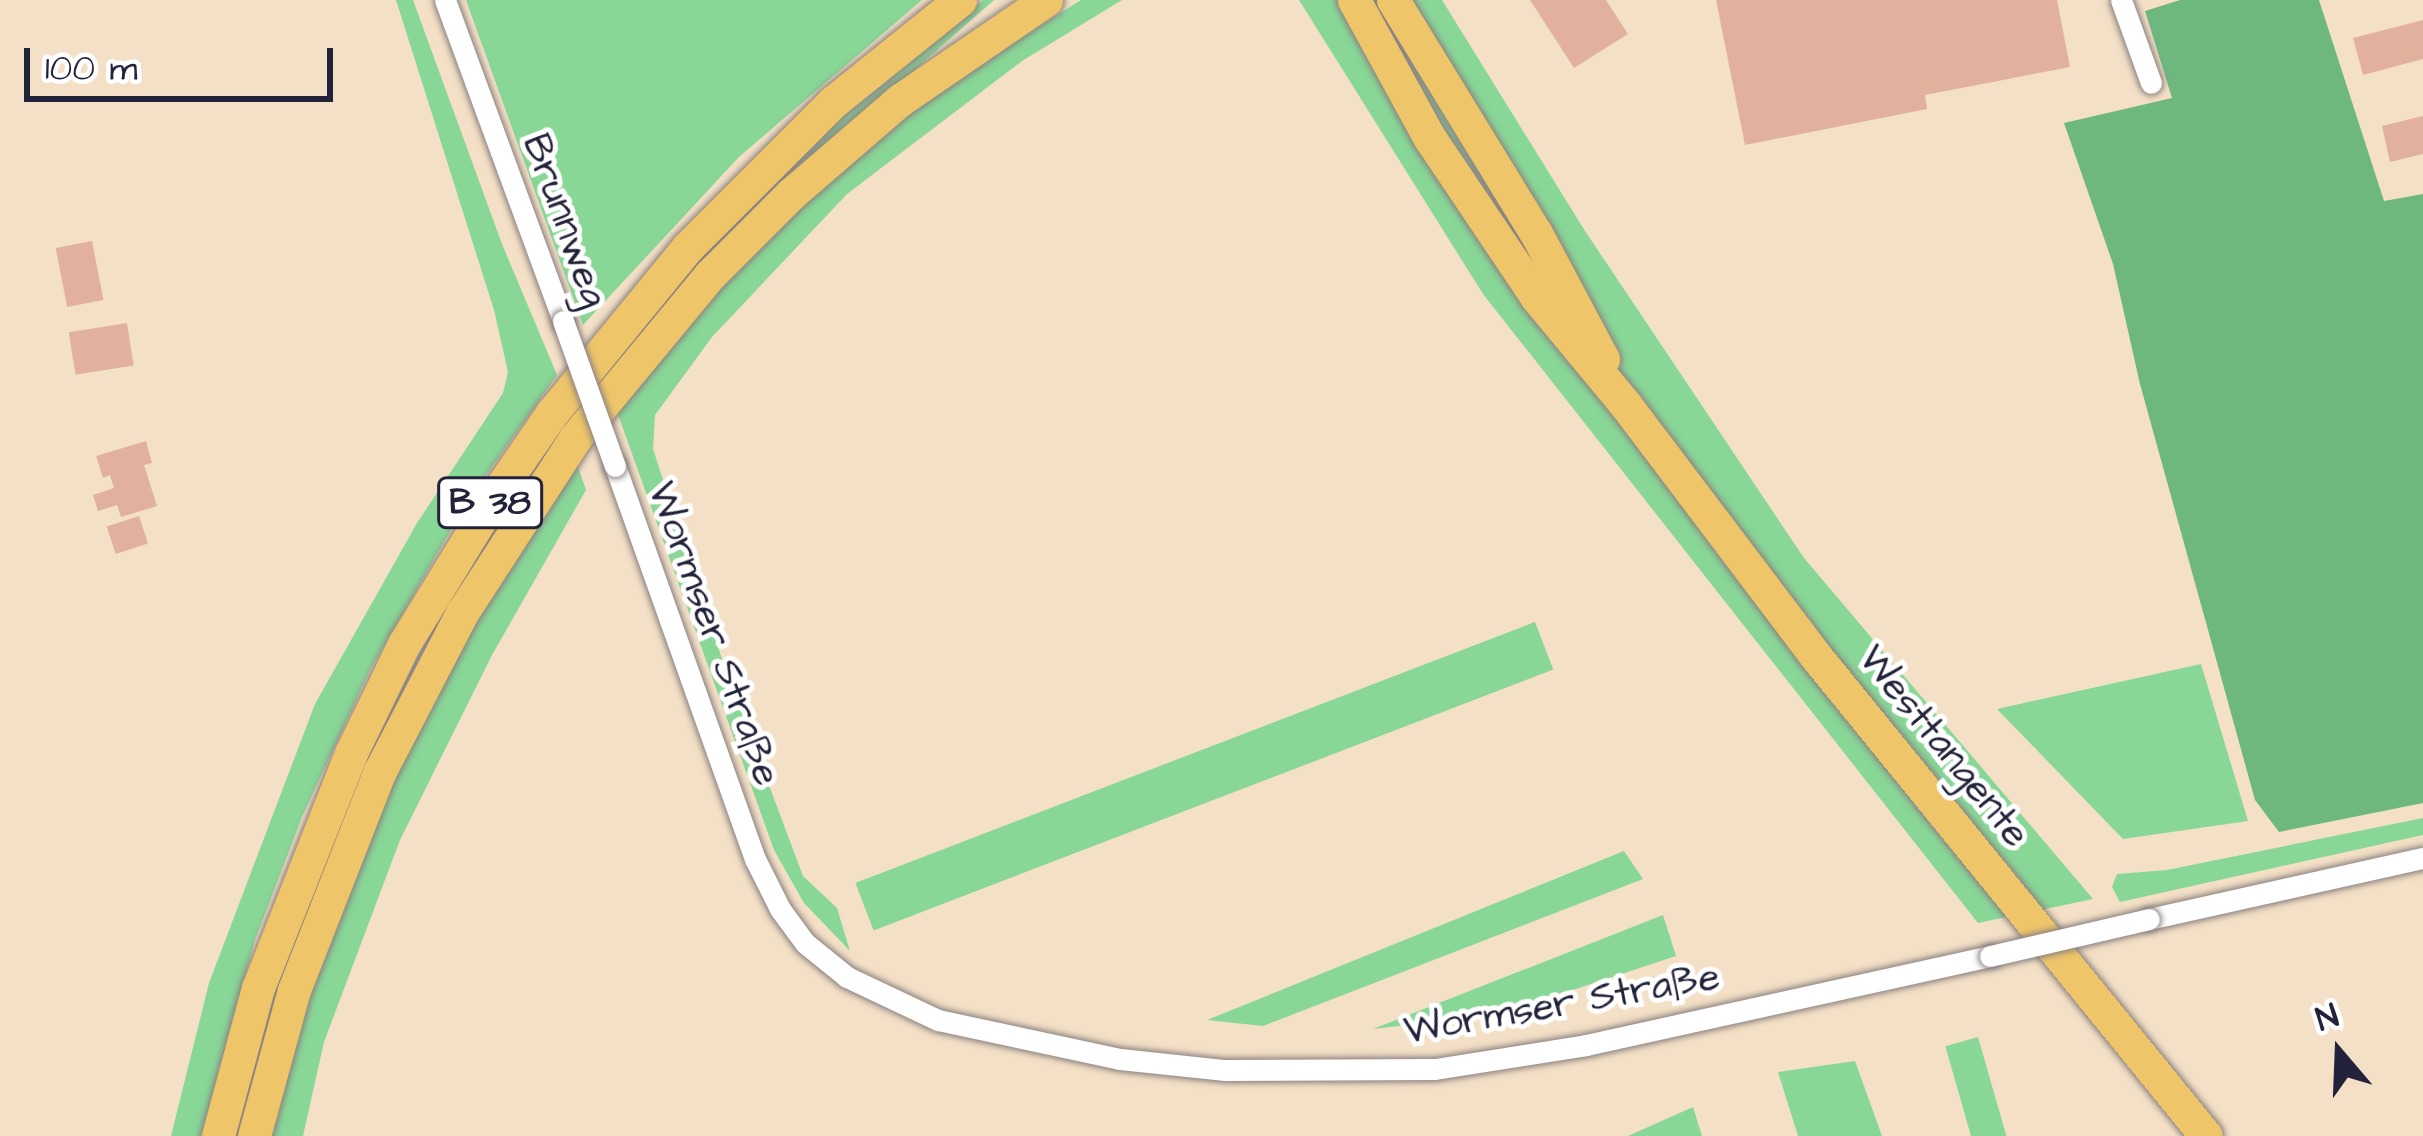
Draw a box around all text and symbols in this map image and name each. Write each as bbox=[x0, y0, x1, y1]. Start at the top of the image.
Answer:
scale bar bbox=[30, 24, 339, 98]
text: 100 m bbox=[45, 43, 137, 94]
street label: Brunnweg bbox=[511, 128, 617, 314]
road number: B 38 bbox=[436, 473, 544, 533]
street label: Wormser Straße bbox=[636, 476, 790, 792]
street label: Westtangente bbox=[1847, 637, 2039, 857]
street label: Wormser Straße bbox=[1401, 954, 1723, 1056]
north arrow bbox=[2279, 992, 2399, 1112]
text: N bbox=[2310, 993, 2345, 1043]

